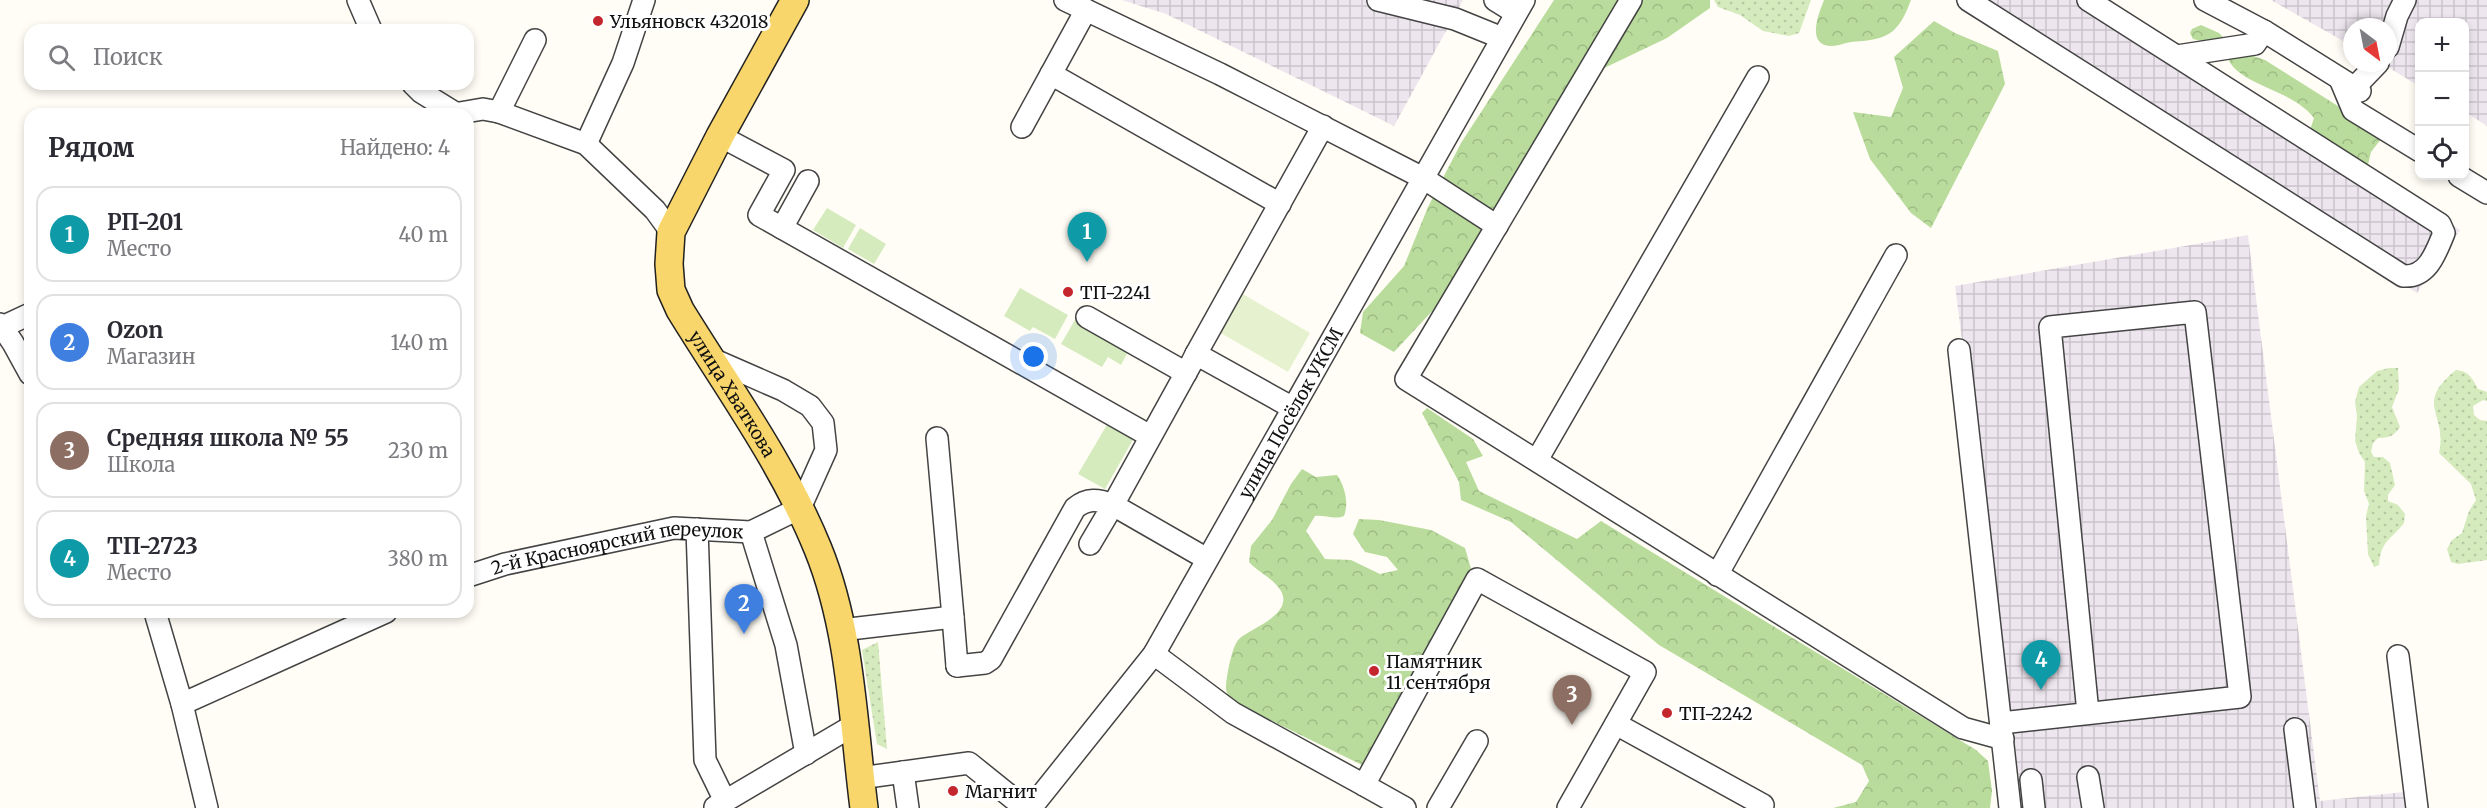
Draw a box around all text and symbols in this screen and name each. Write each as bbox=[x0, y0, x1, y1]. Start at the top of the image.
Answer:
place label: Ульяновск 432018 bbox=[609, 10, 769, 33]
marker: Ульяновск 432018 bbox=[591, 14, 605, 28]
north arrow bbox=[2343, 18, 2397, 72]
map controls bbox=[2415, 18, 2469, 180]
button: + bbox=[2415, 18, 2469, 72]
search box bbox=[24, 24, 474, 90]
icon: search bbox=[45, 41, 78, 74]
text: Поиск bbox=[93, 43, 163, 71]
button: − bbox=[2415, 72, 2469, 126]
button: locate bbox=[2415, 126, 2469, 180]
text: Рядом bbox=[48, 131, 134, 164]
text: Найдено: 4 bbox=[340, 135, 450, 160]
text: РП-201 bbox=[107, 208, 183, 236]
pin: 1 bbox=[1068, 212, 1106, 262]
text: 1 bbox=[65, 222, 74, 247]
text: 40 m bbox=[398, 222, 448, 247]
text: Место bbox=[107, 236, 171, 261]
place label: ТП-2241 bbox=[1080, 281, 1151, 304]
marker: ТП-2241 bbox=[1061, 285, 1075, 299]
text: Ozon bbox=[107, 316, 163, 344]
street label: улица Посёлок УКСМ bbox=[1233, 323, 1348, 502]
street label: улица Хваткова bbox=[684, 326, 781, 462]
text: 2 bbox=[64, 330, 75, 355]
text: 140 m bbox=[391, 330, 448, 355]
your location bbox=[1019, 342, 1048, 371]
text: Магазин bbox=[107, 344, 196, 369]
text: Средняя школа № 55 bbox=[107, 424, 349, 452]
text: 3 bbox=[64, 438, 75, 463]
text: 230 m bbox=[388, 438, 448, 463]
text: Школа bbox=[107, 452, 175, 477]
street label: 2-й Красноярский переулок bbox=[488, 516, 745, 579]
text: ТП-2723 bbox=[107, 532, 198, 560]
text: 4 bbox=[63, 546, 76, 571]
text: 380 m bbox=[387, 546, 448, 571]
text: Место bbox=[107, 560, 171, 585]
pin: 2 bbox=[724, 584, 764, 634]
pin: 4 bbox=[2022, 640, 2060, 690]
place label: Памятник 11 сентября bbox=[1386, 650, 1491, 694]
marker: Памятник 11 сентября bbox=[1367, 664, 1381, 678]
pin: 3 bbox=[1552, 676, 1592, 725]
place label: ТП-2242 bbox=[1679, 702, 1753, 725]
marker: ТП-2242 bbox=[1660, 706, 1674, 720]
place label: Магнит bbox=[965, 780, 1037, 803]
marker: Магнит bbox=[946, 784, 960, 798]

